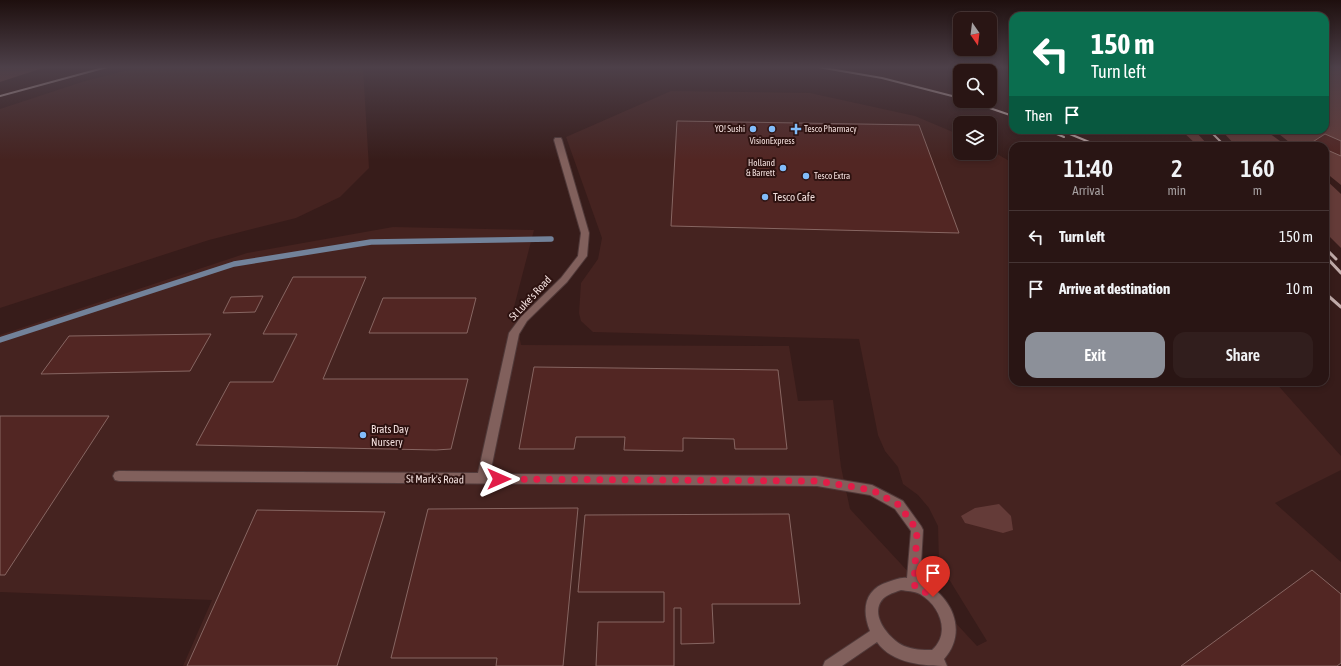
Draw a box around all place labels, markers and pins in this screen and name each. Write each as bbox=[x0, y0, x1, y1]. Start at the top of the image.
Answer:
place label: YO! Sushi bbox=[715, 124, 745, 134]
marker: YO! Sushi bbox=[748, 124, 758, 134]
marker: VisionExpress bbox=[767, 124, 777, 134]
marker: Tesco Pharmacy bbox=[791, 124, 801, 134]
place label: Tesco Pharmacy bbox=[804, 124, 857, 134]
place label: VisionExpress bbox=[749, 136, 795, 146]
place label: Holland & Barrett bbox=[746, 158, 775, 178]
marker: Holland & Barrett bbox=[778, 163, 788, 173]
marker: Tesco Extra bbox=[801, 171, 811, 181]
place label: Tesco Extra bbox=[814, 171, 850, 181]
place label: Tesco Cafe bbox=[773, 191, 815, 203]
marker: Tesco Cafe bbox=[760, 192, 770, 202]
place label: Brats Day Nursery bbox=[371, 423, 409, 448]
marker: Brats Day Nursery bbox=[358, 430, 368, 440]
pin bbox=[916, 556, 950, 597]

